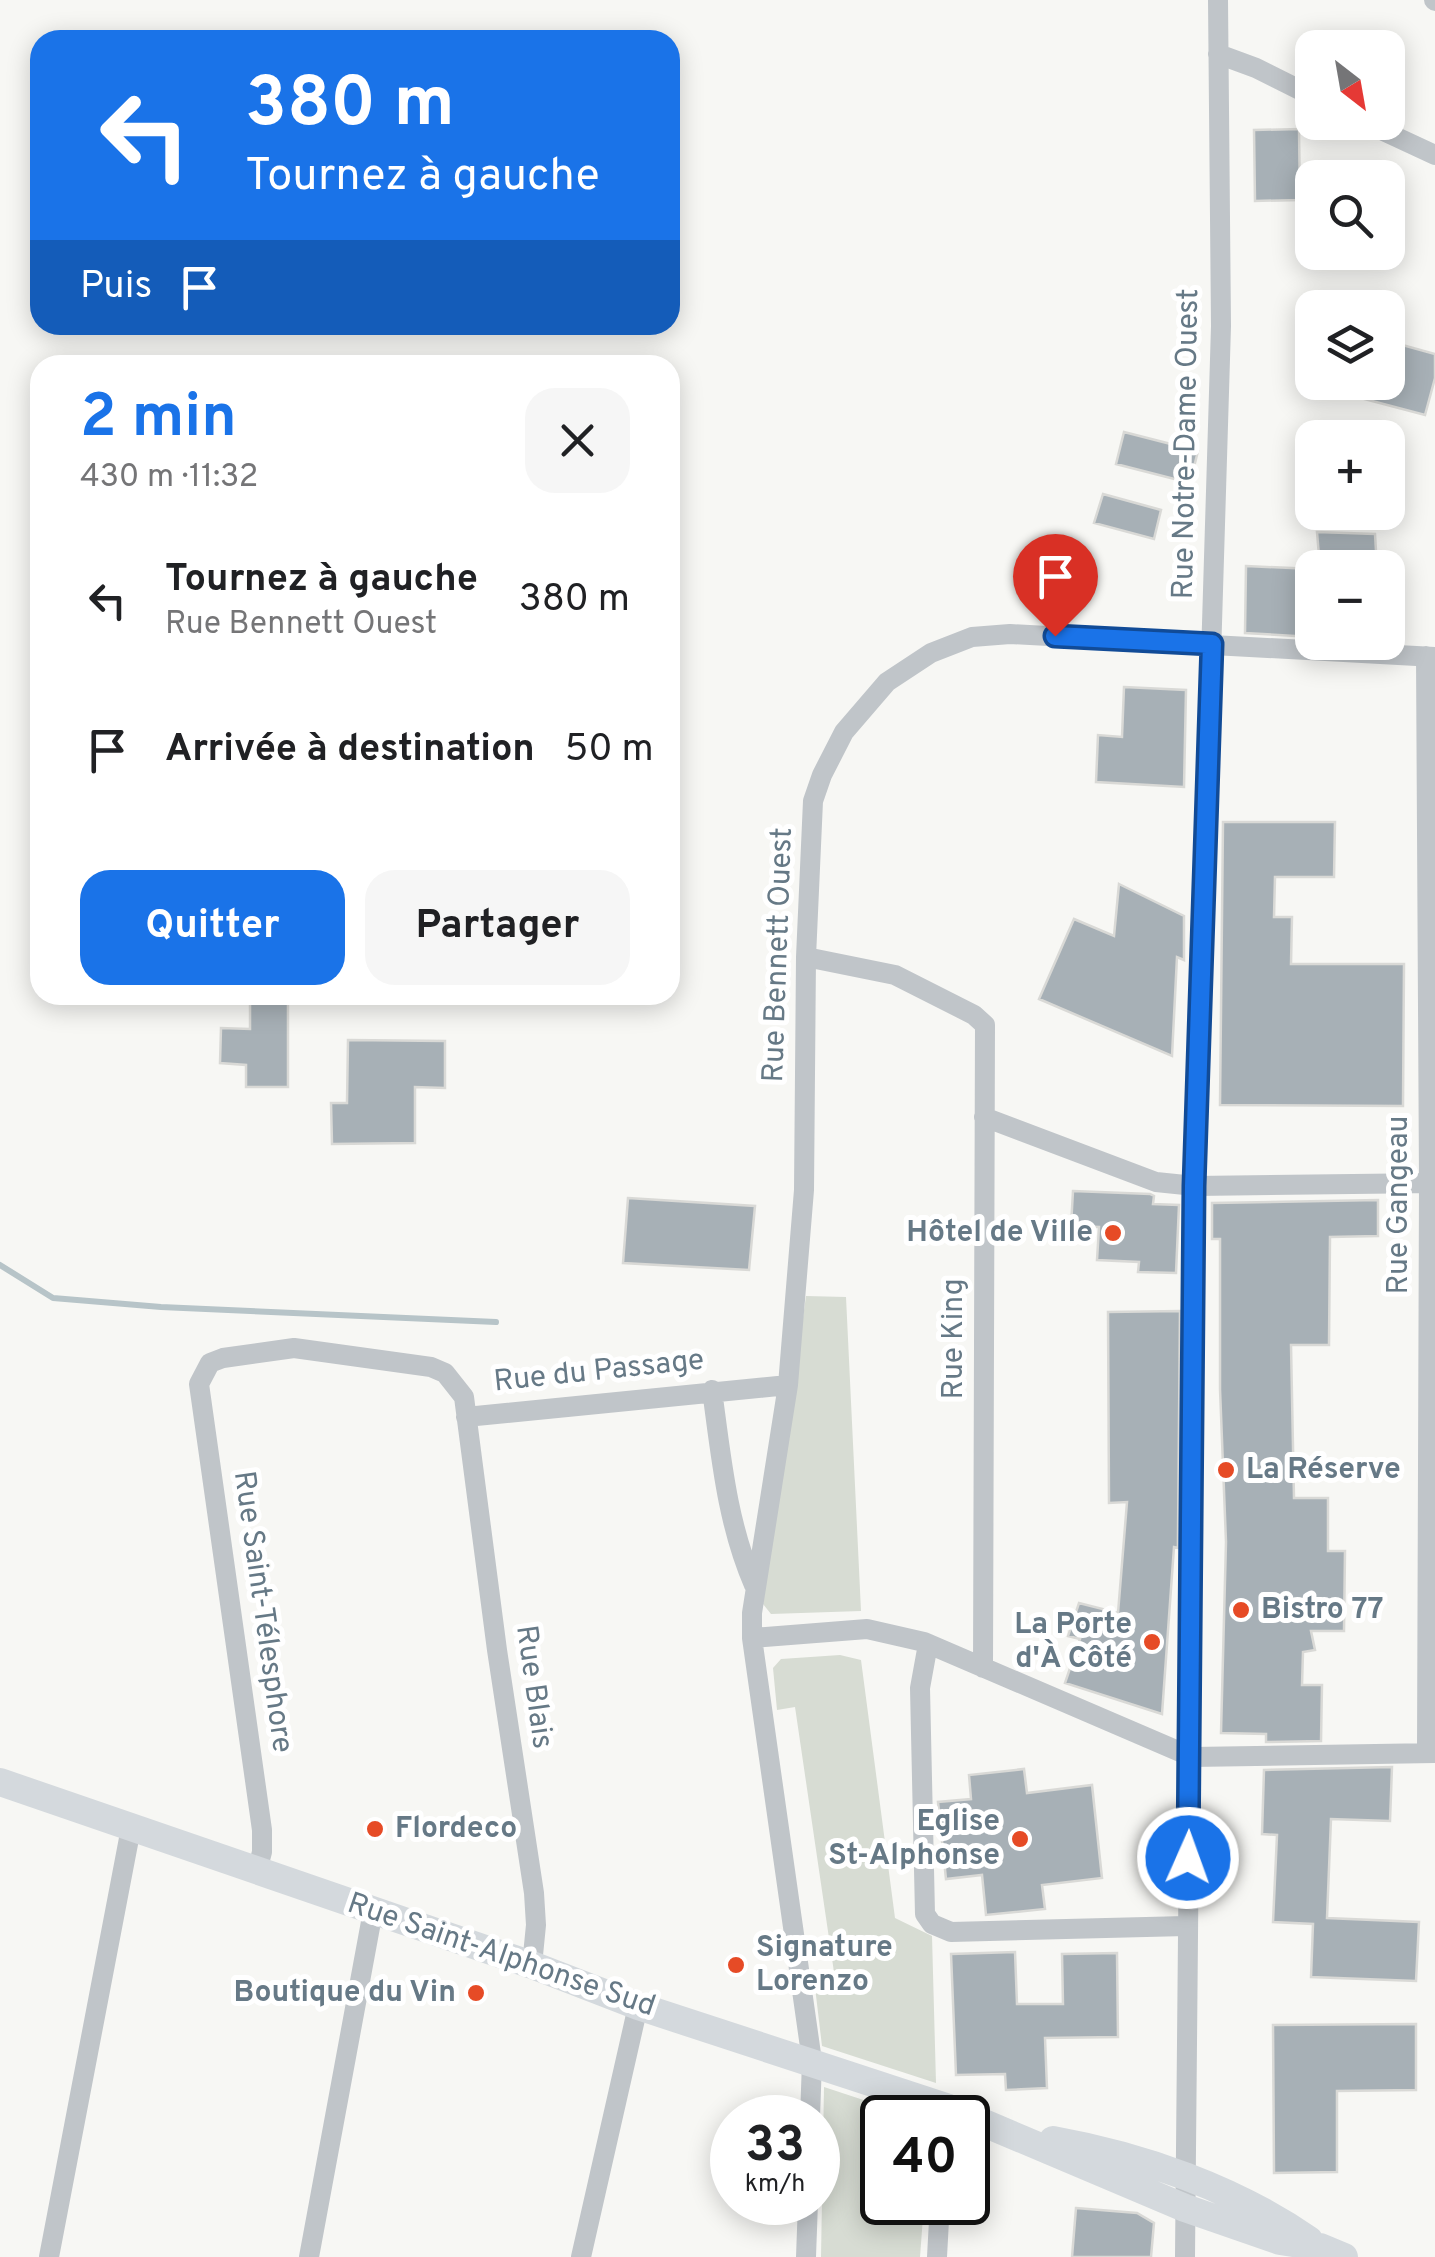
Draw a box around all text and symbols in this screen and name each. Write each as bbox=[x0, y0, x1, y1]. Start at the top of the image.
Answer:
north arrow bbox=[1295, 30, 1405, 140]
map controls bbox=[1295, 30, 1405, 660]
text: 380 m bbox=[245, 62, 455, 151]
icon: left bbox=[80, 70, 210, 200]
text: Tournez à gauche bbox=[245, 149, 600, 206]
button: search bbox=[1295, 160, 1405, 270]
icon: arrive bbox=[172, 260, 227, 315]
text: Puis bbox=[80, 263, 152, 312]
street label: Rue Notre-Dame Ouest bbox=[1166, 288, 1208, 600]
button: layers bbox=[1295, 290, 1405, 400]
text: 2 min bbox=[80, 382, 237, 458]
button: close bbox=[525, 388, 630, 493]
button: + bbox=[1295, 420, 1405, 530]
text: 430 m · 11:32 bbox=[80, 458, 258, 498]
pin bbox=[1013, 534, 1098, 637]
icon: arrive bbox=[1028, 549, 1083, 604]
button: − bbox=[1295, 550, 1405, 660]
text: Tournez à gauche bbox=[165, 556, 478, 605]
icon: left bbox=[80, 573, 135, 628]
text: 380 m bbox=[519, 576, 630, 625]
text: Rue Bennett Ouest bbox=[165, 605, 437, 645]
icon: arrive bbox=[80, 723, 135, 778]
text: Arrivée à destination bbox=[165, 726, 535, 775]
text: 50 m bbox=[565, 726, 654, 775]
street label: Rue Bennett Ouest bbox=[756, 827, 802, 1083]
button: Quitter bbox=[80, 870, 345, 985]
button: Partager bbox=[365, 870, 630, 985]
street label: Rue Gangeau bbox=[1381, 1116, 1418, 1294]
place label: Hôtel de Ville bbox=[906, 1215, 1093, 1252]
marker: Hôtel de Ville bbox=[1102, 1222, 1124, 1244]
street label: Rue King bbox=[936, 1278, 973, 1400]
street label: Rue du Passage bbox=[492, 1343, 706, 1401]
place label: La Réserve bbox=[1246, 1452, 1401, 1489]
marker: La Réserve bbox=[1215, 1459, 1237, 1481]
street label: Rue Saint-Télesphore bbox=[224, 1469, 300, 1755]
place label: Bistro 77 bbox=[1261, 1592, 1384, 1629]
marker: Bistro 77 bbox=[1230, 1599, 1252, 1621]
place label: La Porte d'À Côté bbox=[1014, 1607, 1132, 1678]
street label: Rue Blais bbox=[506, 1623, 560, 1751]
marker: La Porte d'À Côté bbox=[1141, 1631, 1163, 1653]
place label: Eglise St-Alphonse bbox=[828, 1804, 1000, 1875]
position arrow bbox=[1136, 1806, 1240, 1910]
place label: Flordeco bbox=[395, 1811, 517, 1848]
marker: Flordeco bbox=[364, 1818, 386, 1840]
marker: Eglise St-Alphonse bbox=[1009, 1828, 1031, 1850]
street label: Rue Saint-Alphonse Sud bbox=[342, 1886, 660, 2026]
place label: Signature Lorenzo bbox=[756, 1930, 893, 2001]
marker: Signature Lorenzo bbox=[725, 1954, 747, 1976]
place label: Boutique du Vin bbox=[234, 1975, 456, 2012]
marker: Boutique du Vin bbox=[465, 1982, 487, 2004]
speed limit sign: 40 bbox=[860, 2095, 990, 2225]
text: 33 bbox=[745, 2116, 805, 2179]
text: km/h bbox=[745, 2169, 805, 2201]

